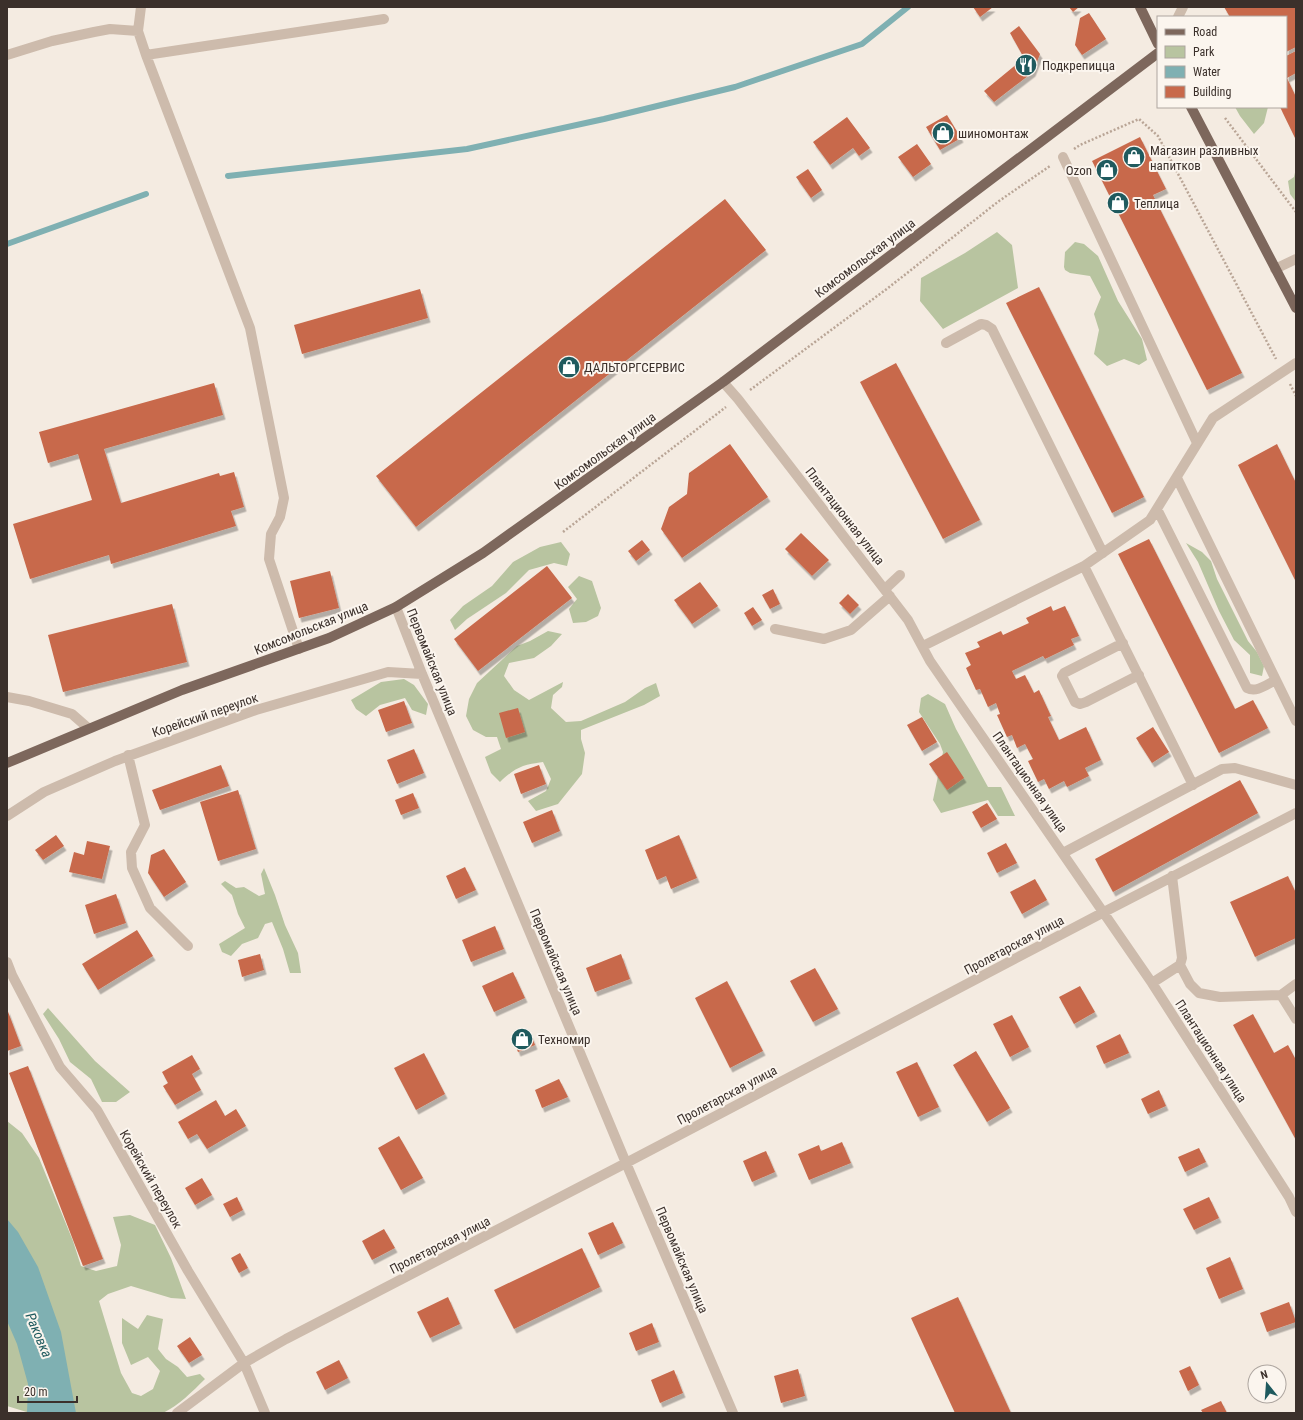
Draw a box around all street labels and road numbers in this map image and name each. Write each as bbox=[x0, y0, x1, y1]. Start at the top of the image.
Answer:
street label: Комсомольская улица bbox=[812, 215, 918, 301]
street label: Комсомольская улица bbox=[551, 409, 659, 493]
street label: Плантационная улица bbox=[802, 464, 888, 568]
street label: Комсомольская улица bbox=[252, 598, 370, 658]
street label: Первомайская улица bbox=[404, 606, 460, 718]
street label: Корейский переулок bbox=[150, 690, 261, 740]
street label: Плантационная улица bbox=[990, 729, 1070, 835]
street label: Первомайская улица bbox=[527, 907, 585, 1017]
street label: Пролетарская улица bbox=[962, 912, 1066, 978]
street label: Плантационная улица bbox=[1172, 997, 1250, 1105]
street label: Пролетарская улица bbox=[675, 1062, 779, 1128]
street label: Корейский переулок bbox=[117, 1127, 186, 1231]
street label: Первомайская улица bbox=[653, 1205, 711, 1315]
street label: Пролетарская улица bbox=[387, 1213, 493, 1277]

